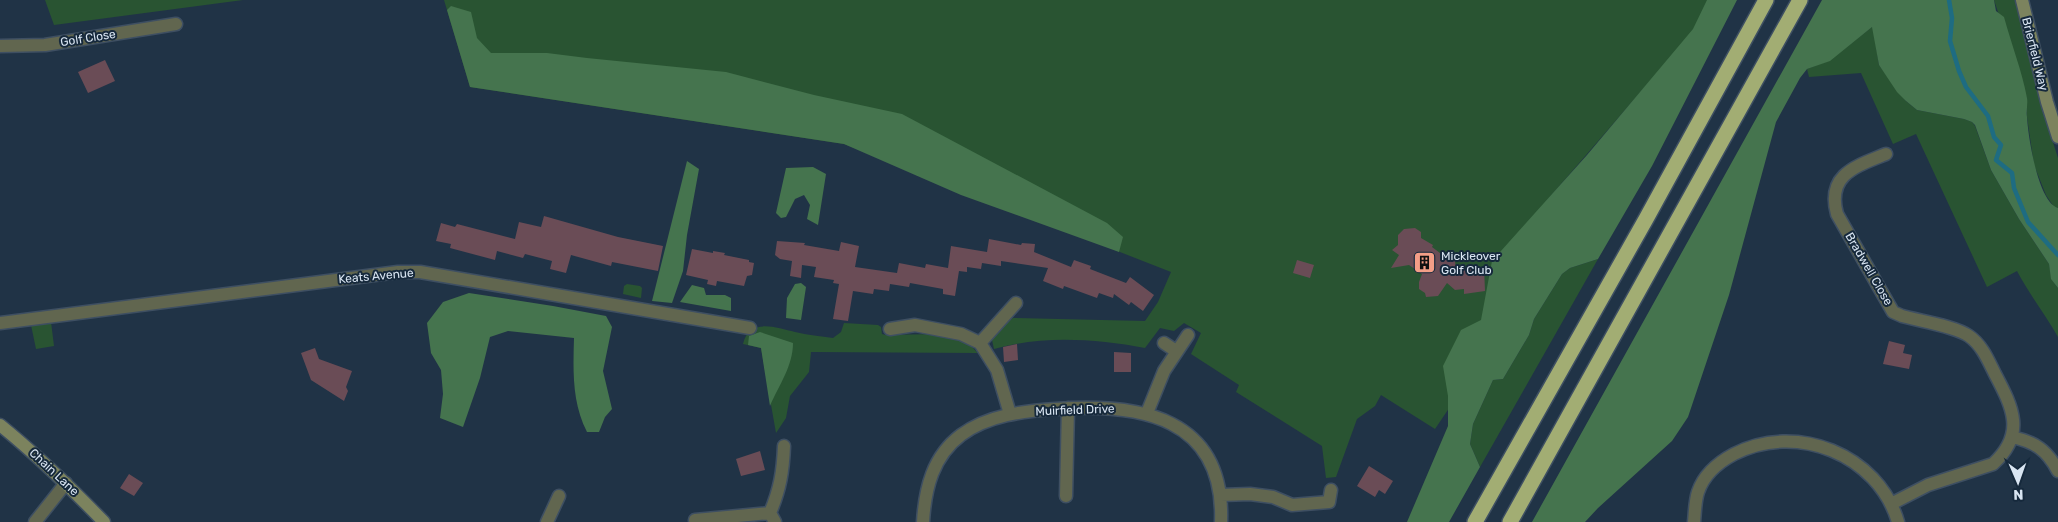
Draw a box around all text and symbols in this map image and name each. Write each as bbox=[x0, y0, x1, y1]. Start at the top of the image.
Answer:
street label: Brierfield Way bbox=[2019, 16, 2051, 93]
street label: Golf Close bbox=[59, 27, 117, 49]
street label: Bradwell Close bbox=[1842, 230, 1896, 308]
place label: Mickleover Golf Club bbox=[1441, 249, 1501, 277]
building icon: Mickleover Golf Club bbox=[1413, 251, 1437, 275]
street label: Keats Avenue bbox=[338, 266, 415, 286]
street label: Muirfield Drive bbox=[1035, 402, 1115, 418]
street label: Chain Lane bbox=[26, 446, 82, 499]
north arrow bbox=[1993, 457, 2043, 507]
text: N bbox=[2013, 486, 2024, 503]

